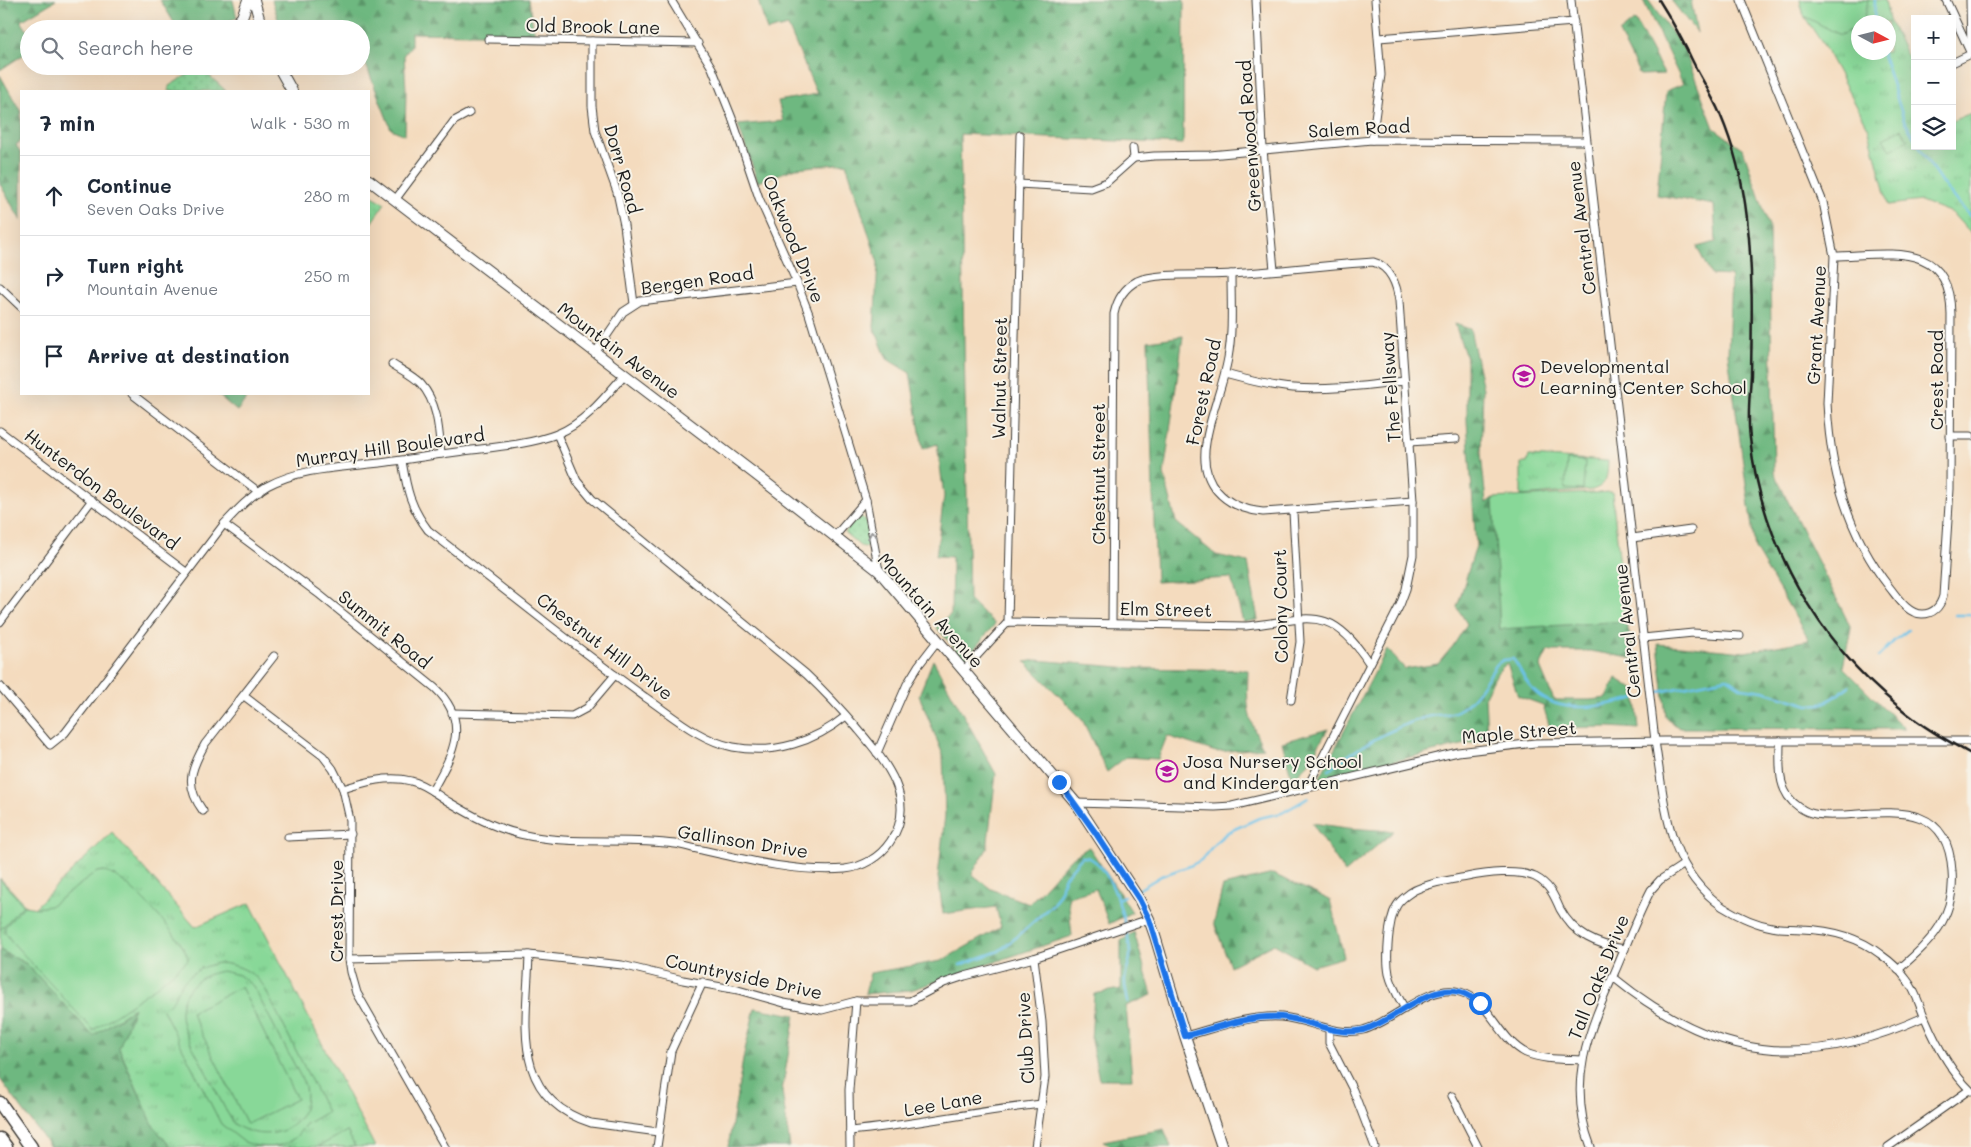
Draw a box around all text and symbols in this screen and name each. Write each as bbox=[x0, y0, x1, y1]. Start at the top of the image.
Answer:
street label: Old Brook Lane bbox=[525, 13, 661, 39]
north arrow bbox=[1851, 15, 1896, 60]
map controls bbox=[1911, 15, 1956, 150]
button: + bbox=[1911, 15, 1956, 60]
search box bbox=[20, 20, 370, 75]
icon: search bbox=[38, 34, 66, 62]
text: Search here bbox=[78, 35, 194, 60]
street label: Greenwood Road bbox=[1232, 59, 1266, 213]
button: − bbox=[1911, 60, 1956, 105]
button: layers bbox=[1911, 105, 1956, 150]
text: 7 min bbox=[40, 109, 95, 136]
text: Walk · 530 m bbox=[250, 112, 350, 133]
street label: Salem Road bbox=[1307, 113, 1411, 143]
street label: Dorr Road bbox=[599, 122, 647, 216]
street label: Central Avenue bbox=[1561, 160, 1601, 296]
street label: Oakwood Drive bbox=[758, 172, 830, 306]
text: Continue bbox=[87, 173, 172, 198]
icon: ahead bbox=[40, 182, 68, 210]
text: 280 m bbox=[304, 185, 350, 206]
text: Seven Oaks Drive bbox=[87, 198, 225, 219]
text: Turn right bbox=[87, 253, 184, 278]
street label: Bergen Road bbox=[639, 260, 755, 300]
icon: right bbox=[40, 262, 68, 290]
text: 250 m bbox=[304, 265, 350, 286]
street label: Grant Avenue bbox=[1801, 265, 1831, 385]
text: Mountain Avenue bbox=[87, 278, 218, 299]
street label: Mountain Avenue bbox=[553, 296, 685, 404]
street label: Walnut Street bbox=[986, 317, 1012, 439]
street label: Crest Road bbox=[1924, 330, 1948, 430]
street label: The Fellsway bbox=[1374, 331, 1406, 443]
street label: Forest Road bbox=[1180, 337, 1226, 447]
icon: arrive bbox=[40, 342, 68, 370]
text: Arrive at destination bbox=[87, 343, 290, 368]
place label: Developmental Learning Center School bbox=[1540, 354, 1747, 399]
school or university icon: Developmental Learning Center School bbox=[1512, 364, 1536, 388]
street label: Chestnut Street bbox=[1086, 403, 1110, 545]
street label: Murray Hill Boulevard bbox=[294, 422, 486, 472]
street label: Hunterdon Boulevard bbox=[20, 423, 184, 555]
one-way arrow bbox=[868, 531, 878, 540]
street label: Mountain Avenue bbox=[873, 547, 989, 673]
street label: Colony Court bbox=[1267, 549, 1293, 663]
street label: Central Avenue bbox=[1608, 563, 1646, 699]
street label: Summit Road bbox=[334, 584, 436, 674]
street label: Chestnut Hill Drive bbox=[532, 587, 678, 705]
street label: Elm Street bbox=[1120, 596, 1212, 622]
street label: Maple Street bbox=[1460, 715, 1578, 749]
place label: Josa Nursery School and Kindergarten bbox=[1183, 749, 1362, 794]
school or university icon: Josa Nursery School and Kindergarten bbox=[1155, 759, 1179, 783]
route end bbox=[1048, 771, 1071, 794]
street label: Gallinson Drive bbox=[676, 819, 810, 863]
street label: Crest Drive bbox=[324, 859, 348, 963]
street label: Tall Oaks Drive bbox=[1562, 911, 1634, 1043]
street label: Countryside Drive bbox=[663, 948, 825, 1004]
street label: Club Drive bbox=[1011, 991, 1039, 1085]
route start bbox=[1469, 992, 1492, 1015]
street label: Lee Lane bbox=[902, 1084, 984, 1122]

